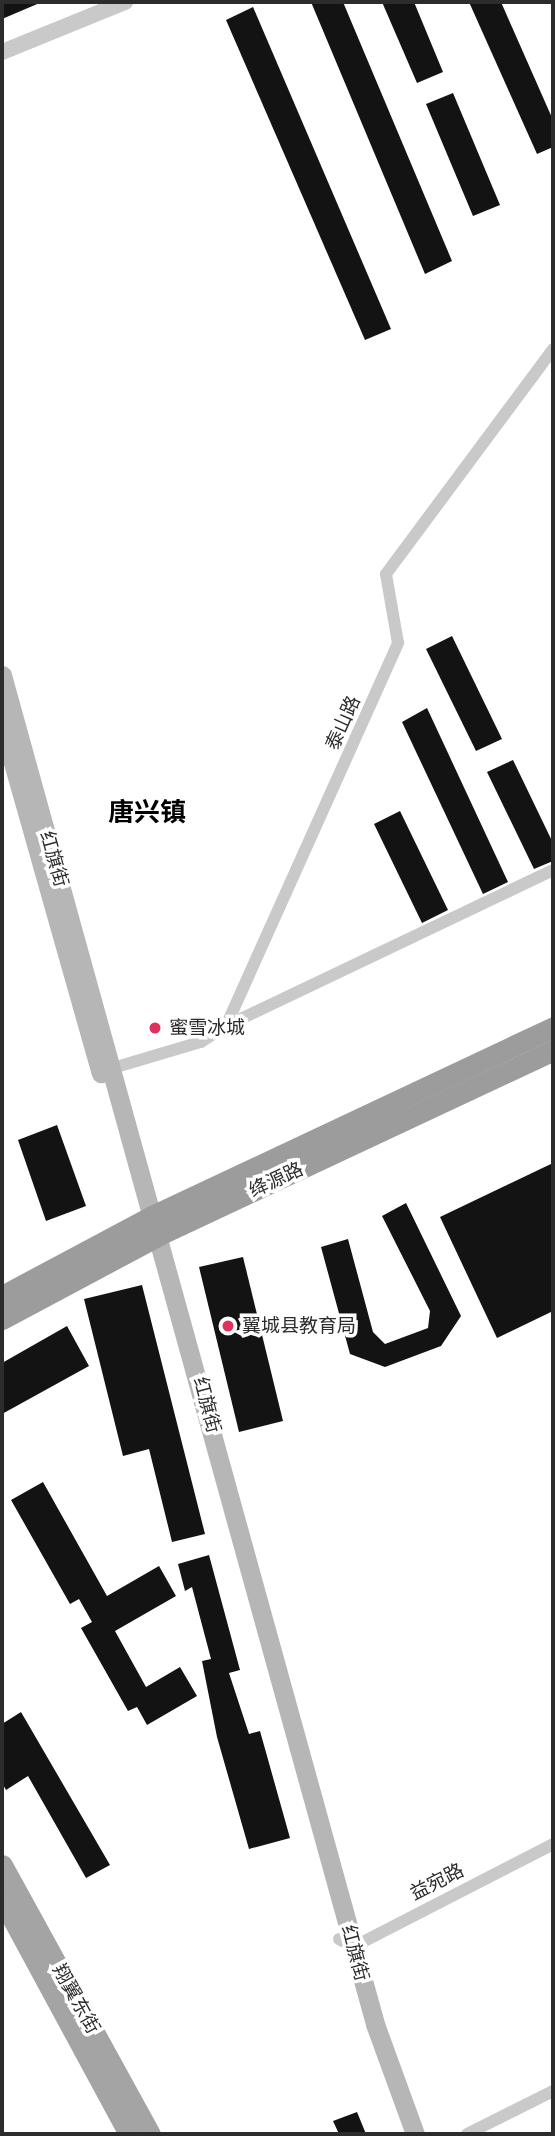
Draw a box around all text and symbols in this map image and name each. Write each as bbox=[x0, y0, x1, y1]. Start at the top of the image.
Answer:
street label: 泰山路 bbox=[321, 692, 365, 754]
district label: 唐兴镇 bbox=[108, 797, 186, 829]
street label: 红旗街 bbox=[35, 828, 73, 890]
place label: 蜜雪冰城 bbox=[169, 1017, 245, 1039]
marker: 蜜雪冰城 bbox=[147, 1020, 163, 1036]
street label: 绛源路 bbox=[245, 1158, 307, 1202]
place label: 翼城县教育局 bbox=[242, 1315, 356, 1337]
marker: 翼城县教育局 bbox=[220, 1318, 236, 1334]
street label: 红旗街 bbox=[189, 1375, 225, 1435]
street label: 益宛路 bbox=[406, 1859, 468, 1905]
street label: 红旗街 bbox=[337, 1923, 373, 1983]
street label: 翔翼东街 bbox=[48, 1960, 104, 2038]

